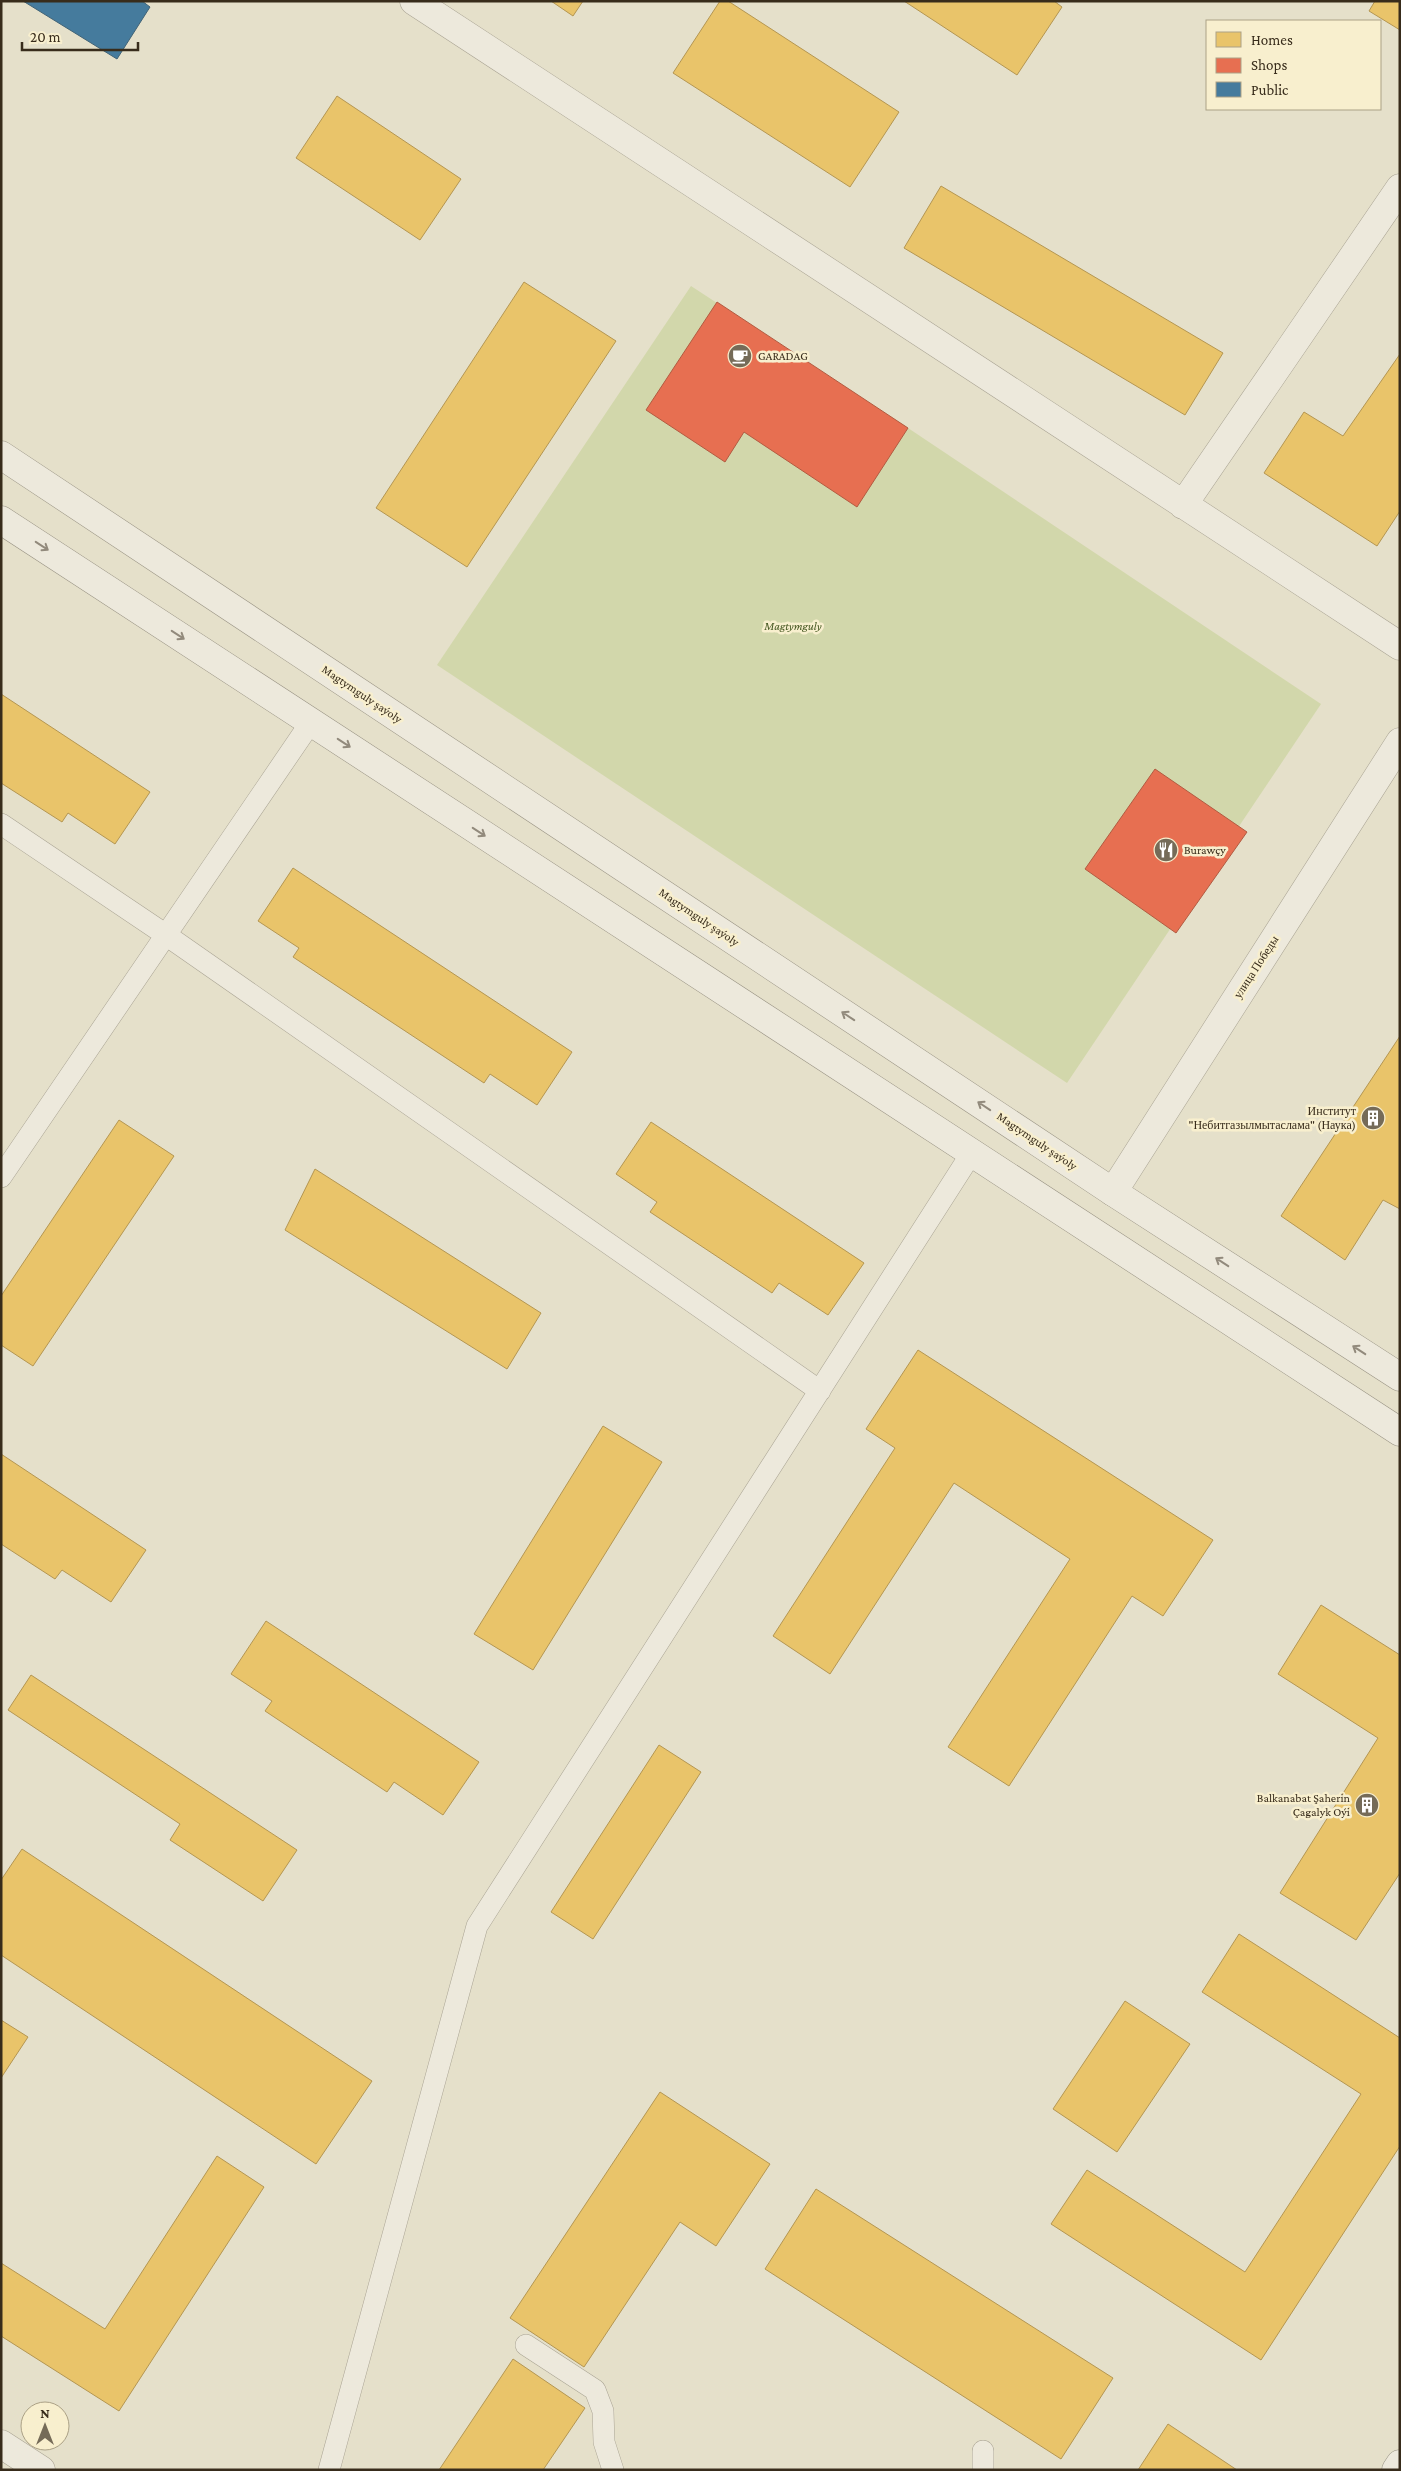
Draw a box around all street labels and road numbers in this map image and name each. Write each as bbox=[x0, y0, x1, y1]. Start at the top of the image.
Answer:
street label: Magtymguly şaýoly bbox=[319, 662, 405, 726]
street label: Magtymguly şaýoly bbox=[656, 885, 742, 949]
street label: улица Победы bbox=[1231, 933, 1281, 1001]
street label: Magtymguly şaýoly bbox=[994, 1109, 1080, 1173]

